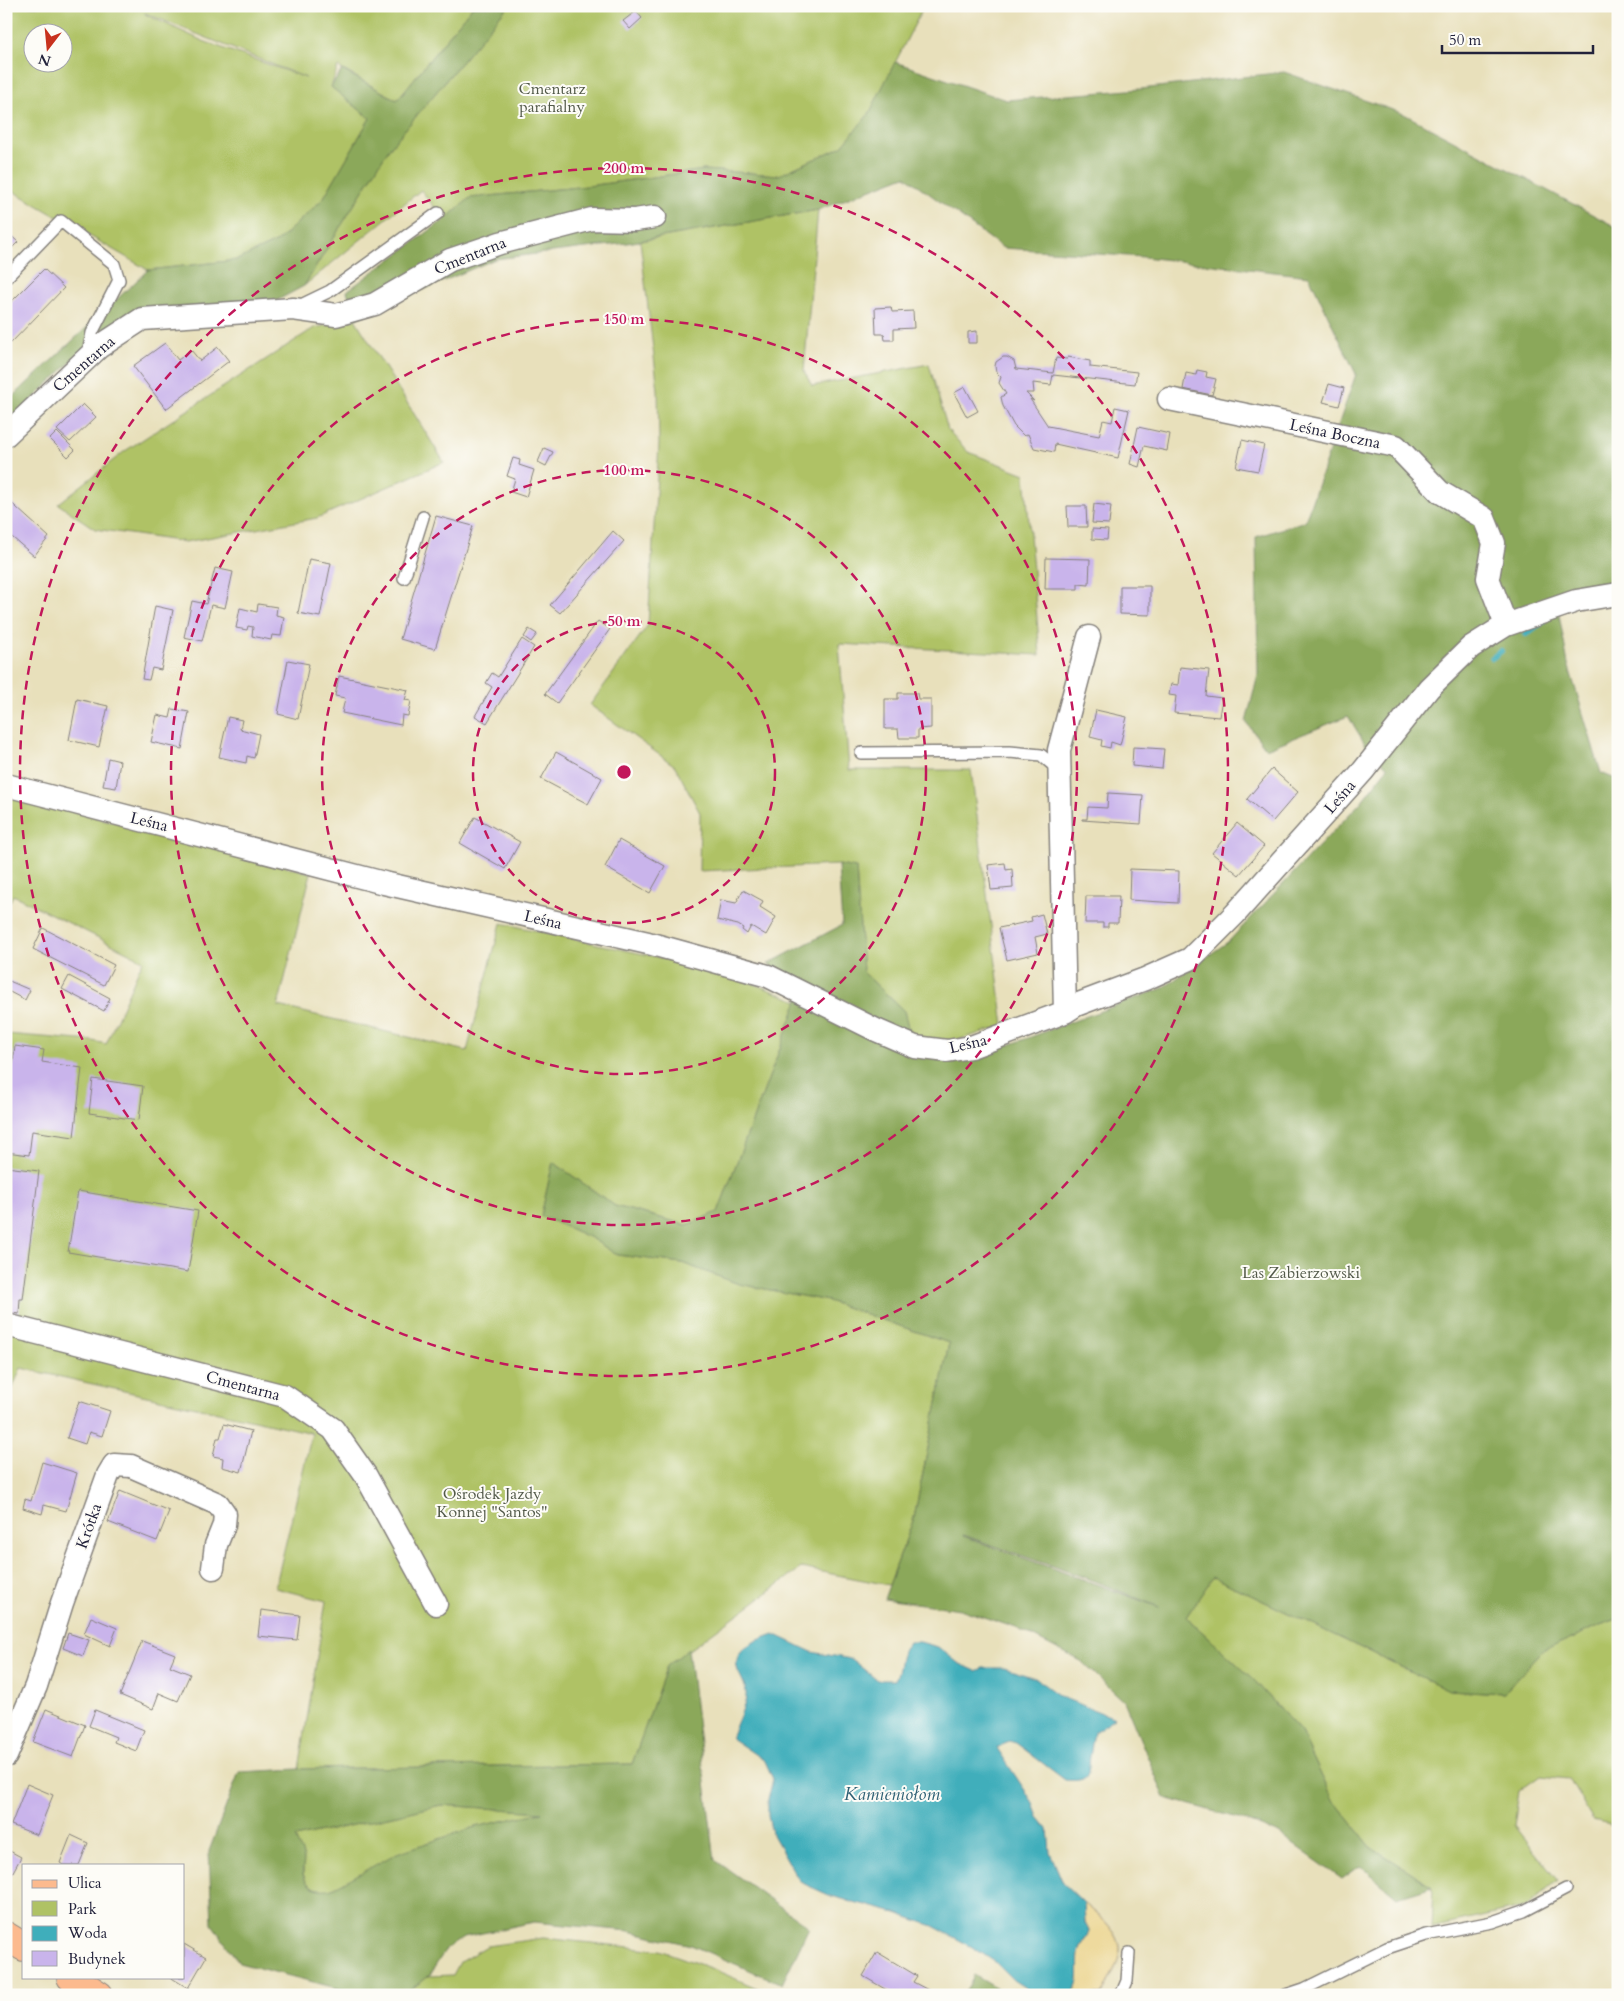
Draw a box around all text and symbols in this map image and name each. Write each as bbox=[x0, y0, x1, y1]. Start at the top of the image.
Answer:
north arrow bbox=[22, 22, 72, 72]
scale bar bbox=[1442, 22, 1593, 54]
text: 50 m bbox=[1449, 30, 1481, 50]
text: N bbox=[36, 49, 53, 71]
park label: Cmentarz parafialny bbox=[518, 78, 586, 118]
text: 200 m bbox=[604, 158, 645, 178]
street label: Cmentarna bbox=[431, 232, 509, 280]
text: 150 m bbox=[604, 309, 645, 329]
street label: Cmentarna bbox=[48, 331, 120, 397]
street label: Leśna Boczna bbox=[1287, 414, 1383, 454]
text: 100 m bbox=[604, 460, 645, 480]
text: 50 m bbox=[607, 611, 641, 631]
centre of rings bbox=[615, 763, 633, 781]
street label: Leśna bbox=[1319, 775, 1361, 819]
street label: Leśna bbox=[128, 807, 170, 837]
street label: Leśna bbox=[522, 905, 564, 935]
street label: Leśna bbox=[947, 1029, 989, 1059]
park label: Las Zabierzowski bbox=[1242, 1262, 1360, 1284]
street label: Cmentarna bbox=[203, 1366, 283, 1406]
park label: Ośrodek Jazdy Konnej "Santos" bbox=[437, 1483, 547, 1523]
street label: Krótka bbox=[71, 1500, 107, 1552]
water label: Kamieniołom bbox=[844, 1782, 940, 1807]
legend bbox=[22, 1864, 185, 1978]
text: Ulica bbox=[68, 1873, 102, 1893]
text: Park bbox=[68, 1899, 97, 1919]
text: Woda bbox=[67, 1923, 108, 1943]
text: Budynek bbox=[68, 1949, 126, 1969]

